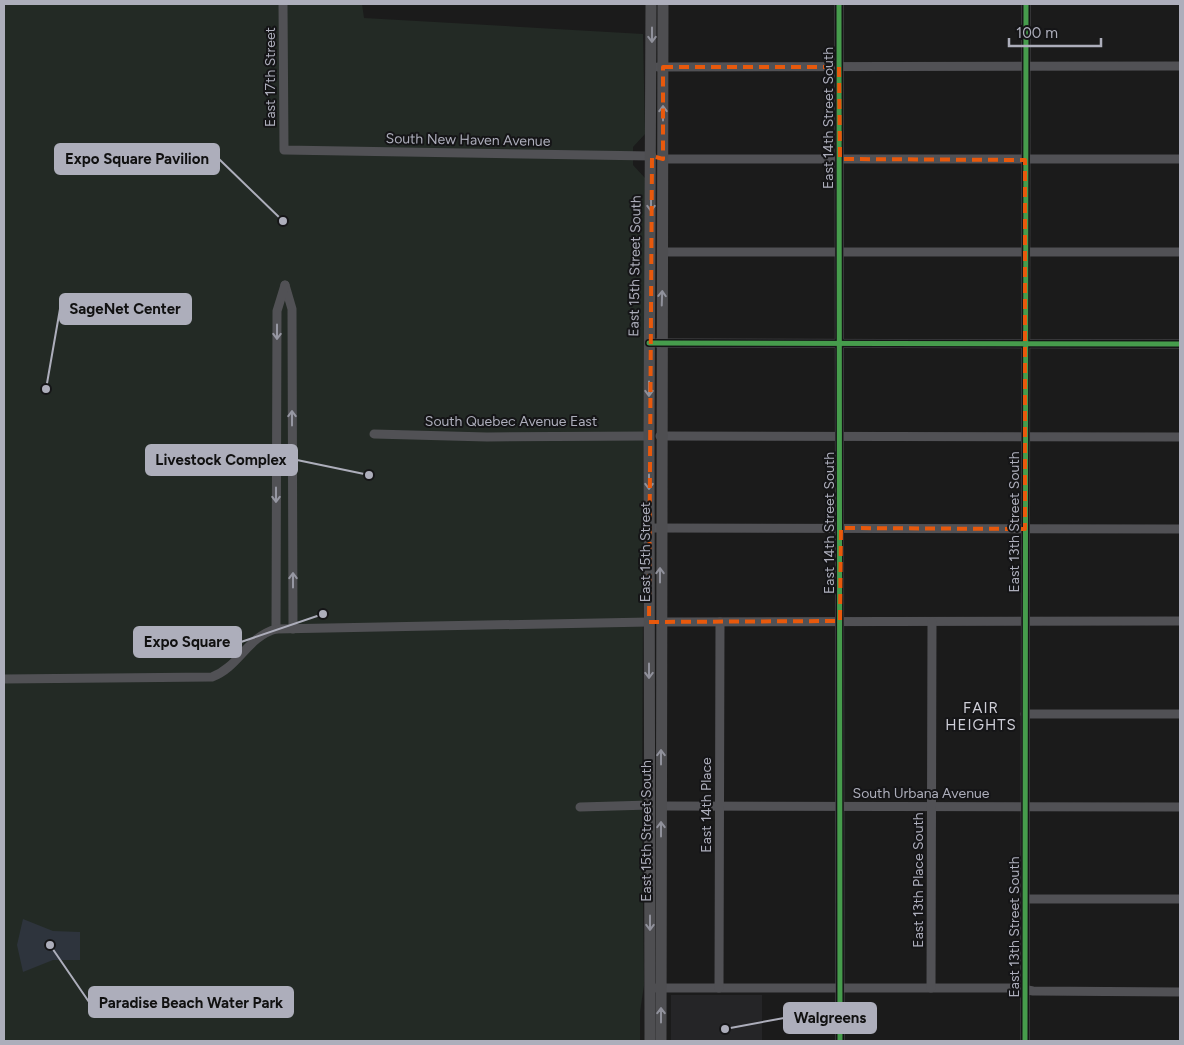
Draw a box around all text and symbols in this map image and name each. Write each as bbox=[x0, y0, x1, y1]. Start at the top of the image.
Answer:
scale bar bbox=[1009, 15, 1102, 47]
text: 100 m bbox=[1016, 24, 1058, 42]
street label: East 17th Street bbox=[262, 27, 279, 127]
one-way arrow bbox=[647, 27, 657, 43]
street label: East 14th Street South bbox=[820, 47, 837, 189]
one-way arrow bbox=[658, 105, 668, 122]
street label: South New Haven Avenue bbox=[385, 130, 551, 150]
callout: Expo Square Pavilion bbox=[55, 144, 219, 174]
text: Expo Square Pavilion bbox=[65, 150, 209, 168]
street label: East 15th Street South bbox=[625, 195, 645, 337]
one-way arrow bbox=[646, 196, 656, 212]
one-way arrow bbox=[657, 290, 666, 306]
callout: SageNet Center bbox=[60, 294, 191, 324]
text: SageNet Center bbox=[69, 300, 181, 318]
one-way arrow bbox=[272, 324, 282, 340]
one-way arrow bbox=[644, 381, 654, 397]
one-way arrow bbox=[287, 410, 297, 426]
street label: South Quebec Avenue East bbox=[425, 413, 597, 430]
callout: Livestock Complex bbox=[146, 445, 297, 475]
text: Livestock Complex bbox=[155, 451, 287, 469]
street label: East 13th Street South bbox=[1006, 451, 1023, 592]
street label: East 14th Street South bbox=[821, 452, 838, 594]
one-way arrow bbox=[644, 474, 654, 490]
one-way arrow bbox=[271, 486, 281, 503]
street label: East 15th Street bbox=[637, 502, 654, 602]
one-way arrow bbox=[655, 567, 665, 584]
one-way arrow bbox=[288, 573, 298, 589]
callout: Expo Square bbox=[134, 627, 241, 657]
text: Expo Square bbox=[144, 633, 231, 651]
one-way arrow bbox=[644, 662, 654, 679]
district label: FAIR HEIGHTS bbox=[945, 699, 1017, 734]
one-way arrow bbox=[656, 749, 666, 766]
street label: East 14th Place bbox=[698, 757, 715, 853]
street label: East 15th Street South bbox=[638, 760, 655, 902]
street label: South Urbana Avenue bbox=[853, 785, 990, 802]
street label: East 13th Place South bbox=[910, 812, 927, 948]
one-way arrow bbox=[656, 821, 666, 838]
street label: East 13th Street South bbox=[1006, 856, 1023, 997]
one-way arrow bbox=[645, 915, 655, 931]
callout: Paradise Beach Water Park bbox=[89, 987, 293, 1017]
text: Paradise Beach Water Park bbox=[99, 994, 283, 1012]
callout: Walgreens bbox=[784, 1003, 876, 1033]
one-way arrow bbox=[656, 1007, 666, 1023]
text: Walgreens bbox=[794, 1009, 866, 1027]

